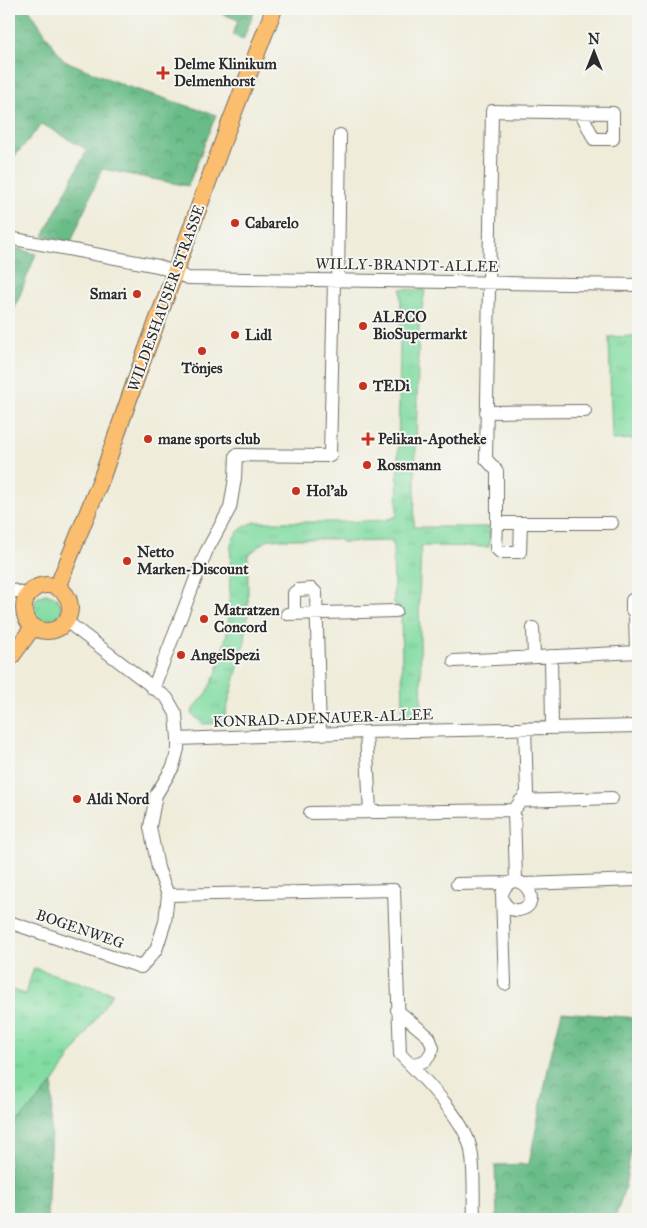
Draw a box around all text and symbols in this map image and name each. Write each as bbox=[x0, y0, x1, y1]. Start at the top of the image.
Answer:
north arrow bbox=[570, 28, 620, 78]
text: N bbox=[588, 31, 600, 48]
place label: Delme Klinikum Delmenhorst bbox=[174, 55, 277, 90]
marker: Delme Klinikum Delmenhorst bbox=[156, 66, 170, 80]
street label: WILDESHAUSER STRASSE bbox=[124, 202, 208, 394]
place label: Cabarelo bbox=[245, 214, 299, 232]
marker: Cabarelo bbox=[229, 217, 241, 229]
street label: WILLY-BRANDT-ALLEE bbox=[315, 254, 499, 276]
place label: Smari bbox=[90, 285, 128, 303]
marker: Smari bbox=[131, 288, 143, 300]
place label: ALECO BioSupermarkt bbox=[372, 308, 468, 344]
marker: ALECO BioSupermarkt bbox=[357, 320, 369, 332]
place label: Lidl bbox=[245, 326, 273, 344]
marker: Lidl bbox=[229, 329, 241, 341]
marker: Tönjes bbox=[196, 345, 208, 357]
place label: Tönjes bbox=[180, 359, 223, 378]
place label: TEDi bbox=[372, 377, 411, 395]
marker: TEDi bbox=[357, 380, 369, 392]
place label: mane sports club bbox=[157, 430, 261, 449]
place label: Pelikan-Apotheke bbox=[378, 430, 487, 449]
marker: mane sports club bbox=[142, 433, 154, 445]
marker: Pelikan-Apotheke bbox=[362, 433, 374, 445]
place label: Rossmann bbox=[377, 456, 442, 474]
marker: Rossmann bbox=[361, 459, 373, 471]
place label: Hol'ab bbox=[306, 482, 348, 500]
marker: Hol'ab bbox=[290, 485, 302, 497]
place label: Netto Marken-Discount bbox=[137, 543, 249, 578]
marker: Netto Marken-Discount bbox=[121, 555, 133, 567]
place label: Matratzen Concord bbox=[214, 601, 281, 636]
marker: Matratzen Concord bbox=[198, 613, 210, 625]
place label: AngelSpezi bbox=[190, 646, 261, 665]
marker: AngelSpezi bbox=[175, 649, 187, 661]
street label: KONRAD-ADENAUER-ALLEE bbox=[213, 705, 434, 731]
place label: Aldi Nord bbox=[86, 790, 150, 808]
marker: Aldi Nord bbox=[71, 793, 83, 805]
street label: BOGENWEG bbox=[34, 906, 126, 952]

